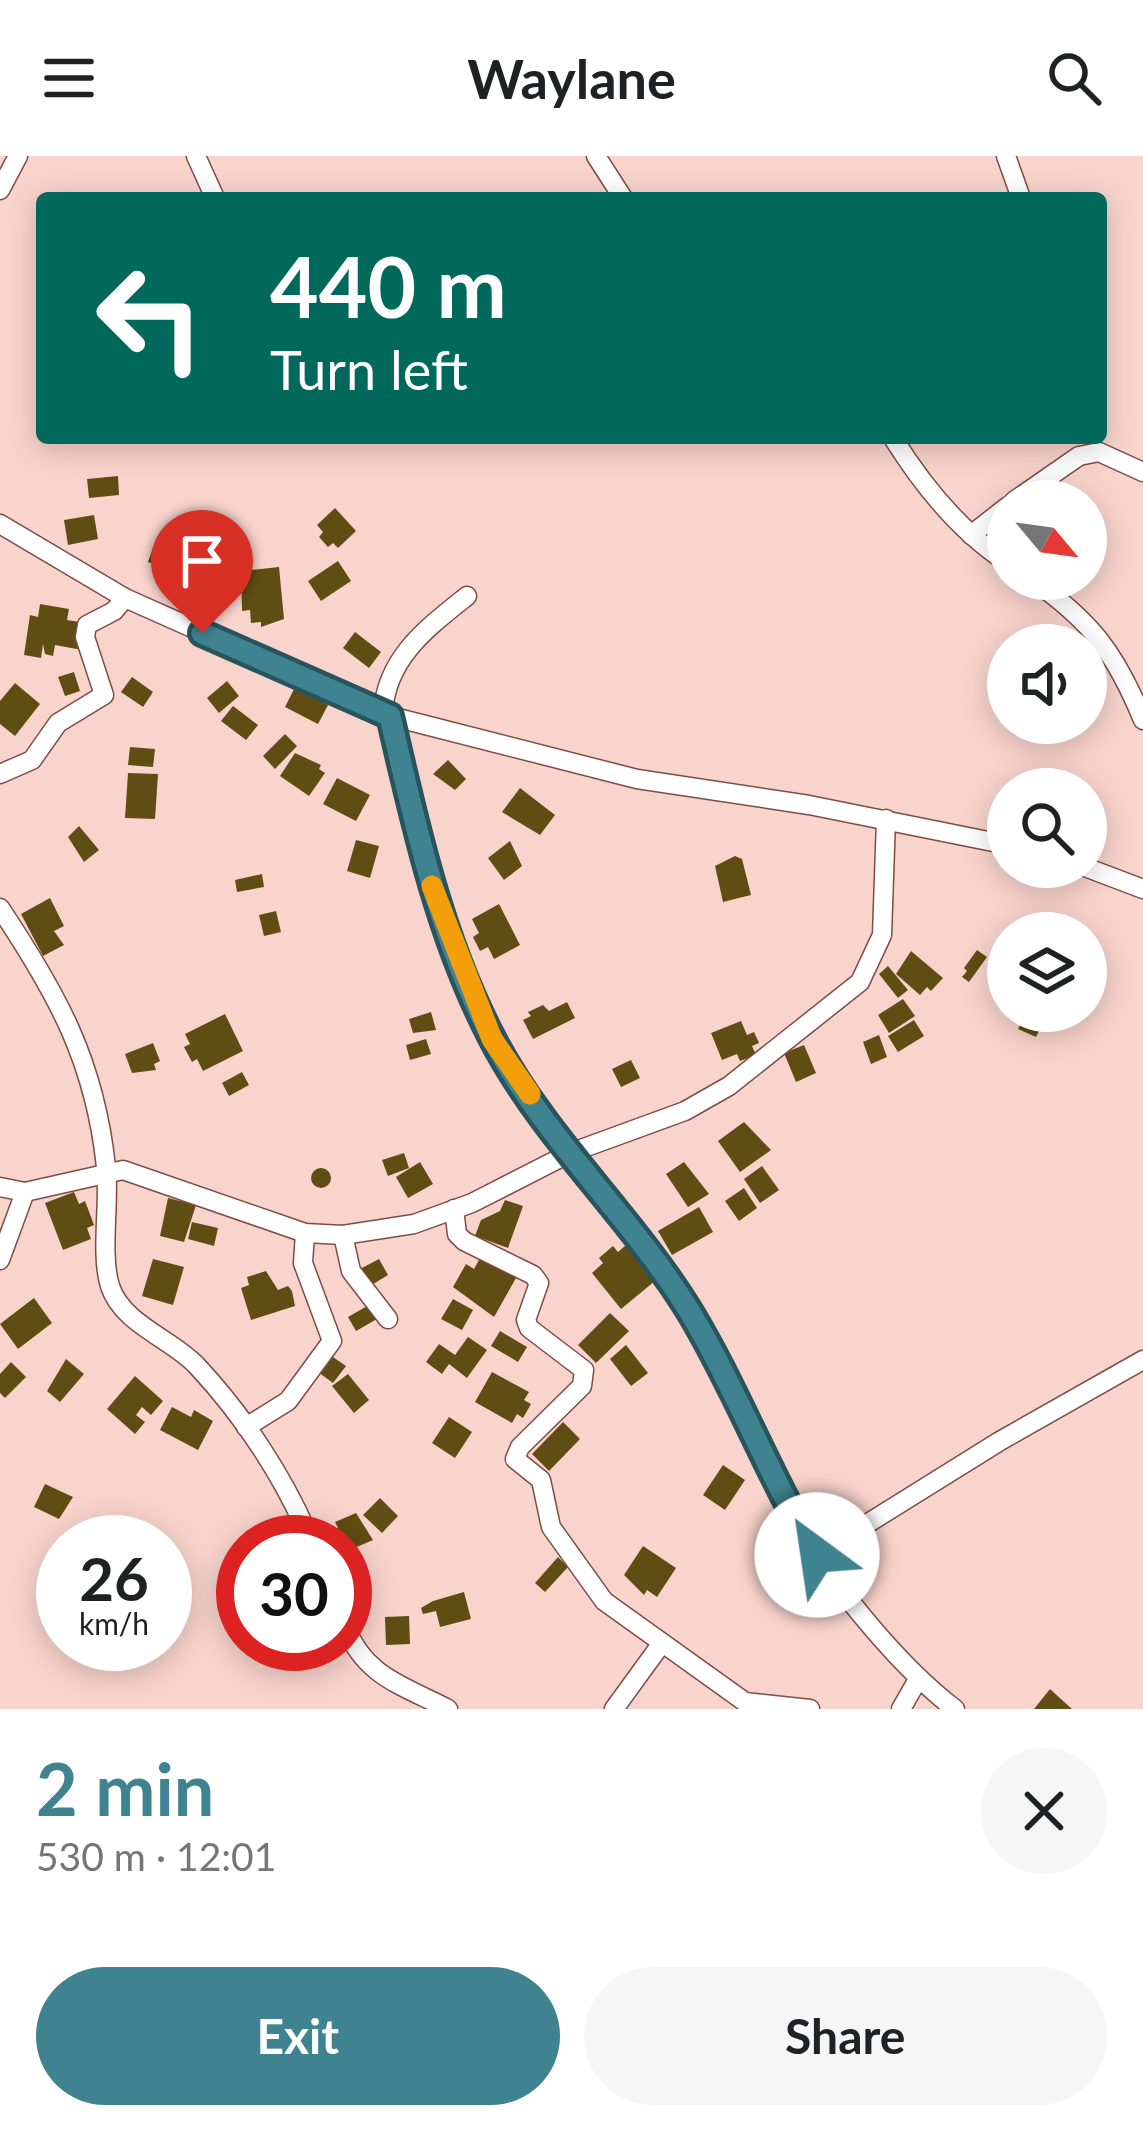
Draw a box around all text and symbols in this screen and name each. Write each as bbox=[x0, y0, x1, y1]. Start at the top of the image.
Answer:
icon: menu bbox=[36, 45, 102, 111]
icon: search bbox=[1041, 45, 1107, 111]
text: Waylane bbox=[467, 46, 676, 111]
text: 440 m bbox=[270, 235, 507, 336]
icon: left bbox=[72, 240, 228, 396]
text: Turn left bbox=[270, 337, 468, 402]
north arrow bbox=[987, 480, 1107, 600]
map controls bbox=[987, 480, 1107, 1032]
pin bbox=[151, 510, 253, 633]
icon: arrive bbox=[169, 528, 235, 594]
button: sound bbox=[987, 624, 1107, 744]
button: search bbox=[987, 768, 1107, 888]
button: layers bbox=[987, 912, 1107, 1032]
position arrow bbox=[754, 1492, 880, 1618]
speed limit sign: 30 bbox=[216, 1515, 372, 1671]
text: 26 bbox=[79, 1542, 149, 1614]
text: km/h bbox=[79, 1605, 149, 1641]
text: 2 min bbox=[36, 1745, 214, 1831]
button: close bbox=[981, 1748, 1107, 1874]
text: 530 m · 12:01 bbox=[36, 1833, 276, 1879]
button: Exit bbox=[36, 1967, 560, 2105]
button: Share bbox=[584, 1967, 1107, 2105]

